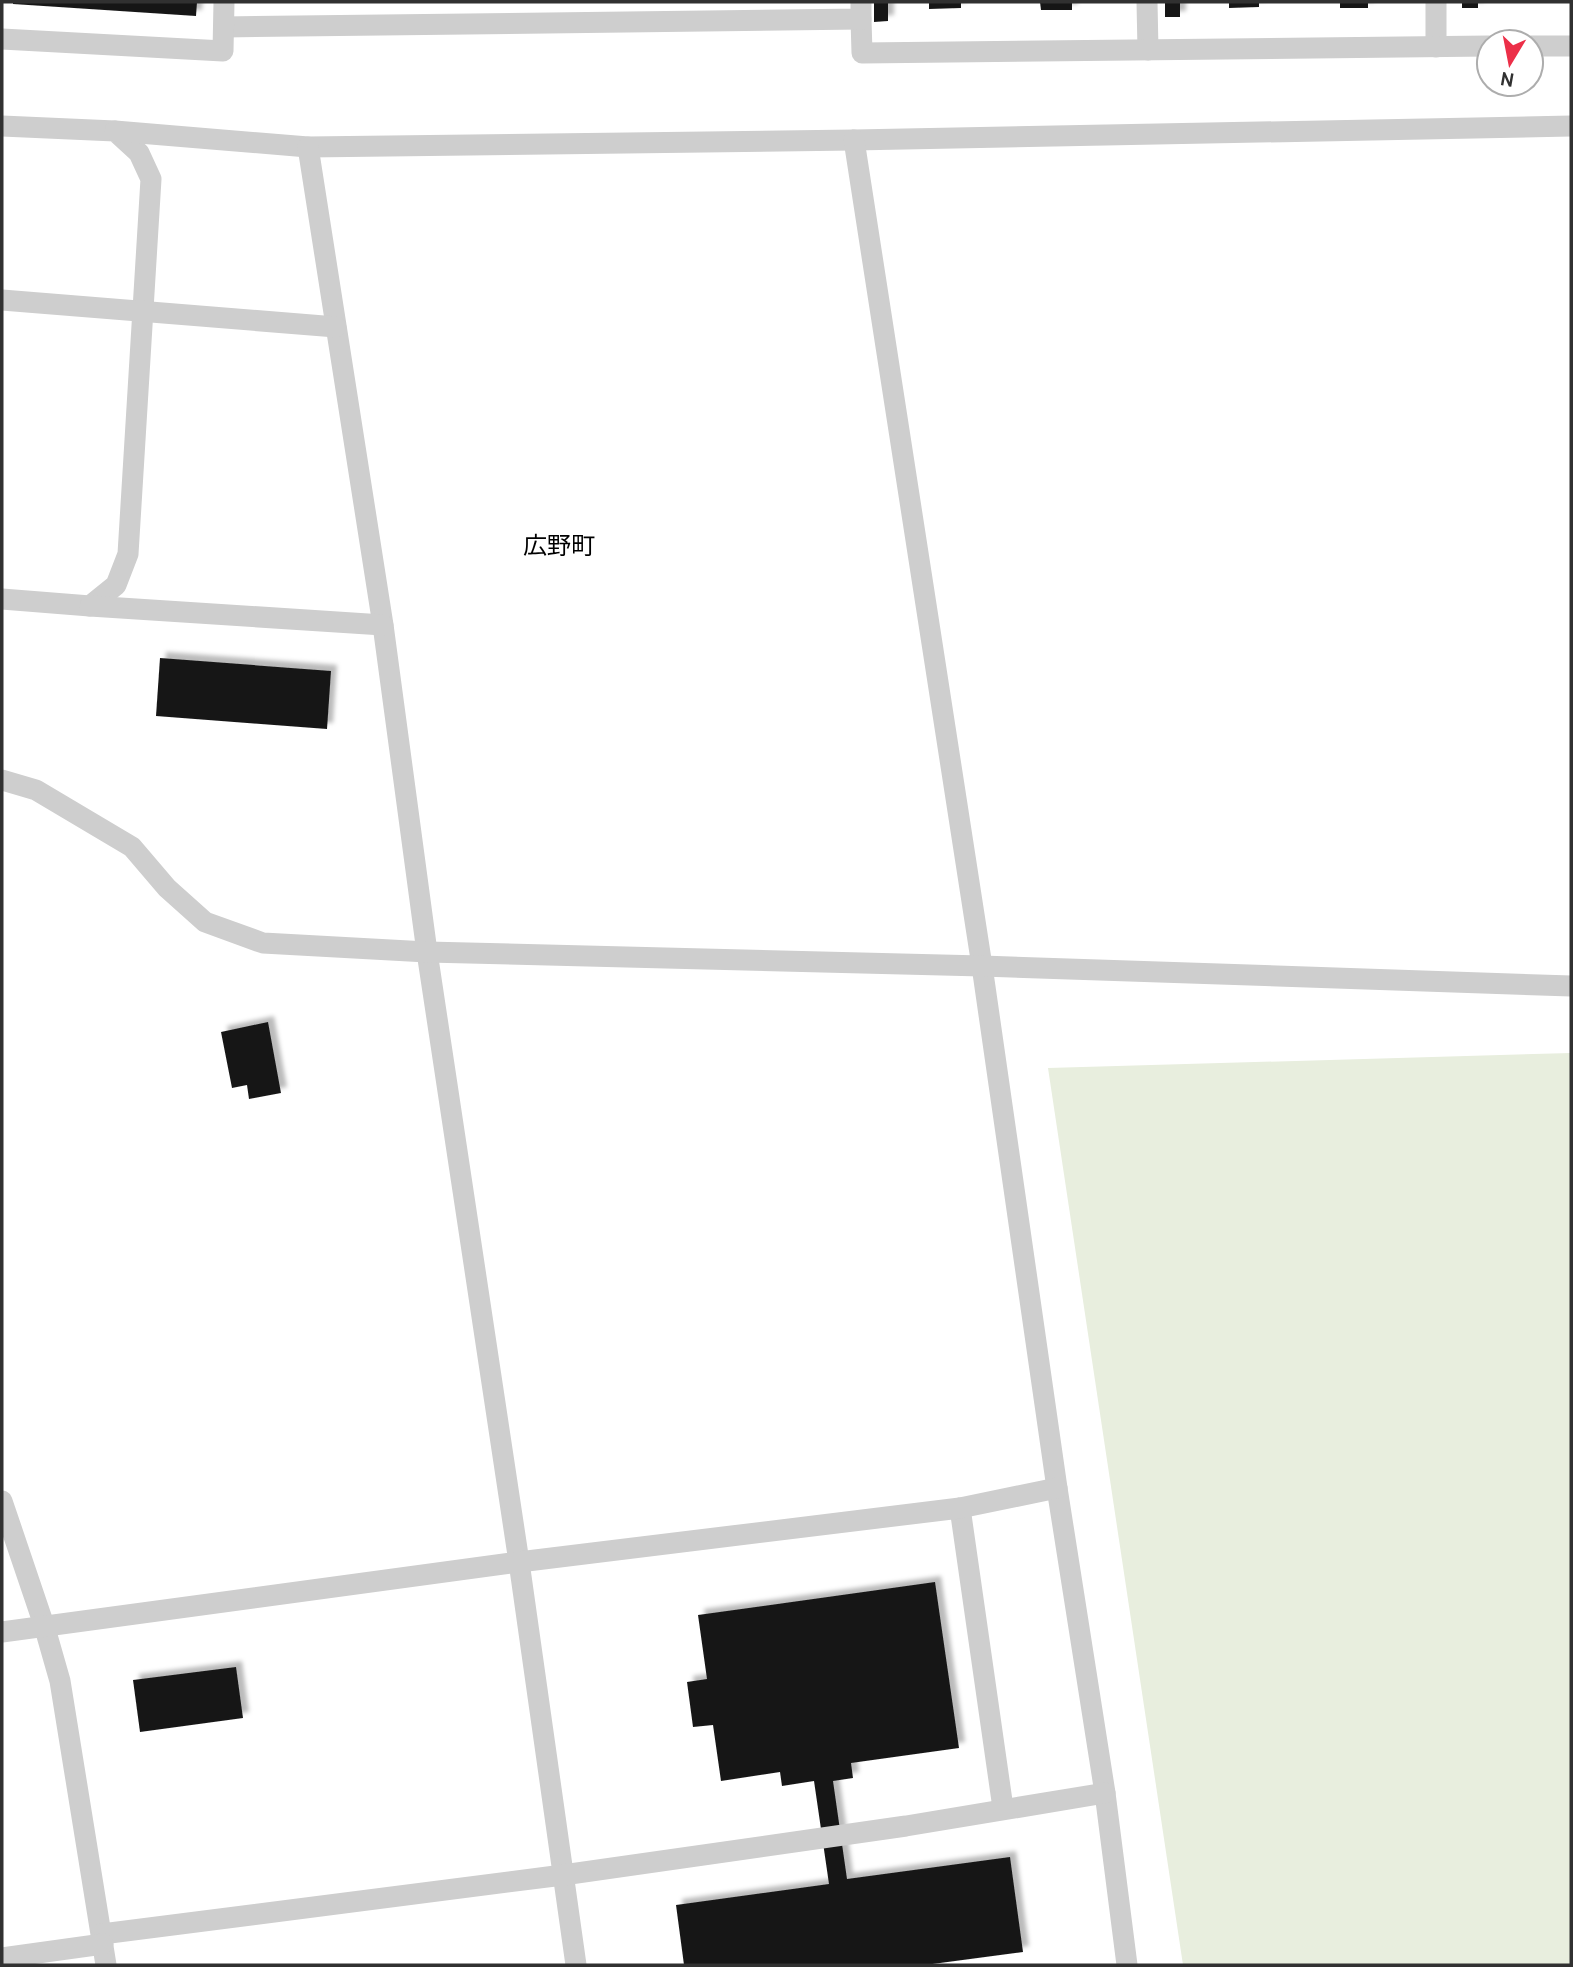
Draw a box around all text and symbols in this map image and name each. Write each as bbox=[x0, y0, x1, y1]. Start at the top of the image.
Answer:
north arrow bbox=[1475, 28, 1545, 98]
text: N bbox=[1499, 67, 1516, 92]
district label: 広野町 bbox=[523, 531, 595, 560]

